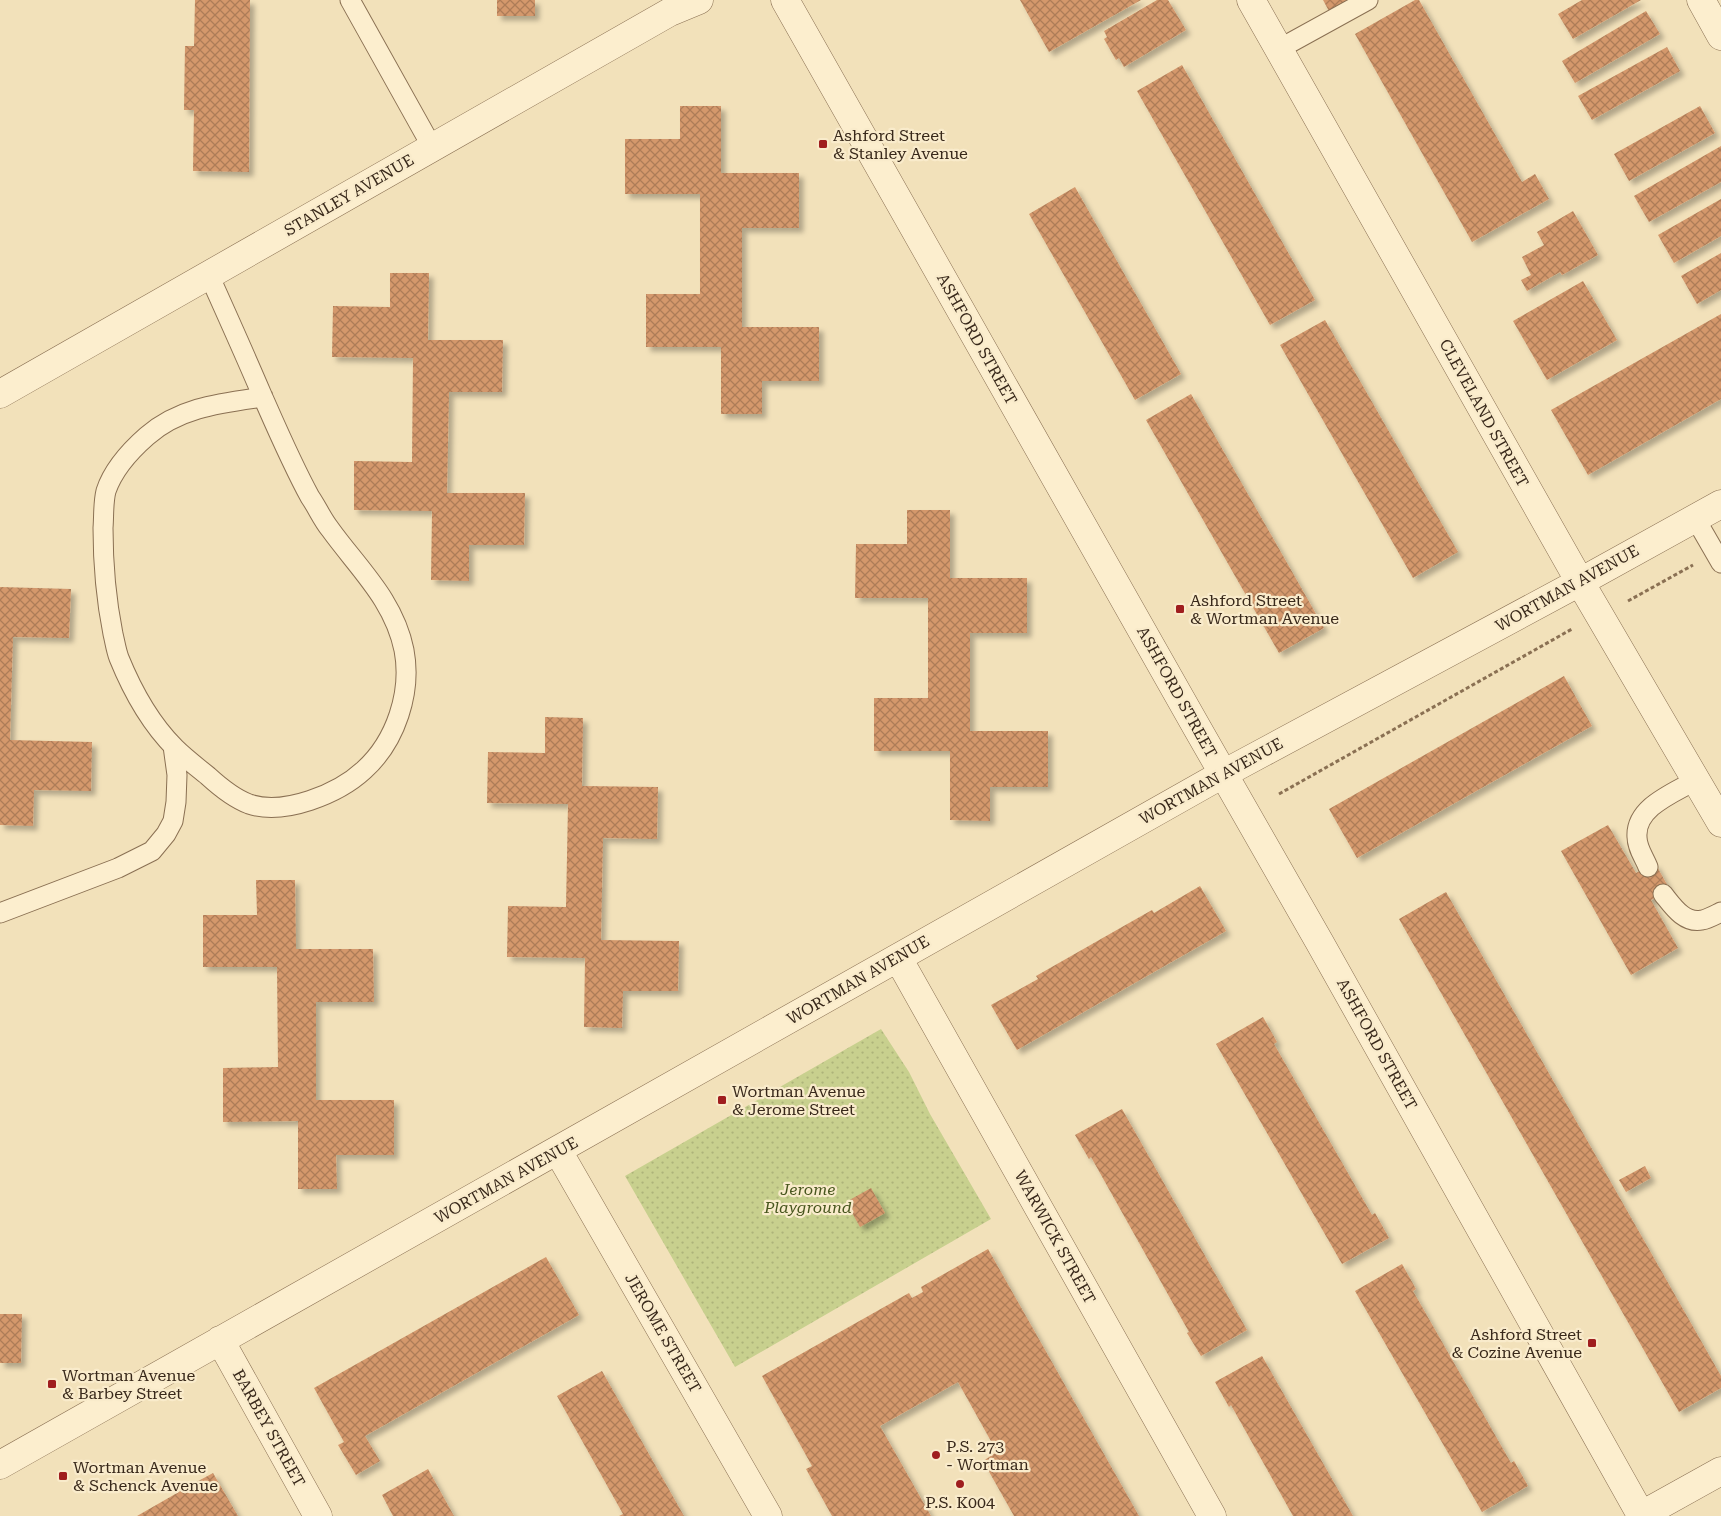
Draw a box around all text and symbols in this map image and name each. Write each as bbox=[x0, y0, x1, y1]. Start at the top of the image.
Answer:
place label: Ashford Street & Stanley Avenue bbox=[833, 126, 968, 163]
marker: Ashford Street & Stanley Avenue bbox=[817, 138, 829, 150]
street label: STANLEY AVENUE bbox=[281, 150, 417, 240]
street label: ASHFORD STREET bbox=[933, 270, 1021, 408]
street label: CLEVELAND STREET bbox=[1435, 336, 1533, 490]
street label: WORTMAN AVENUE bbox=[1492, 541, 1642, 635]
place label: Ashford Street & Wortman Avenue bbox=[1190, 591, 1339, 628]
marker: Ashford Street & Wortman Avenue bbox=[1174, 603, 1186, 615]
street label: ASHFORD STREET bbox=[1133, 623, 1221, 761]
street label: WORTMAN AVENUE bbox=[1136, 734, 1286, 828]
street label: WORTMAN AVENUE bbox=[783, 931, 933, 1029]
street label: ASHFORD STREET bbox=[1333, 975, 1421, 1113]
place label: Wortman Avenue & Jerome Street bbox=[732, 1082, 865, 1119]
marker: Wortman Avenue & Jerome Street bbox=[716, 1094, 728, 1106]
street label: WORTMAN AVENUE bbox=[431, 1133, 581, 1227]
street label: WARWICK STREET bbox=[1010, 1167, 1100, 1307]
park label: Jerome Playground bbox=[763, 1180, 852, 1217]
street label: JEROME STREET bbox=[621, 1270, 705, 1397]
place label: Ashford Street & Cozine Avenue bbox=[1452, 1325, 1582, 1362]
marker: Ashford Street & Cozine Avenue bbox=[1586, 1337, 1598, 1349]
place label: Wortman Avenue & Barbey Street bbox=[62, 1366, 195, 1403]
street label: BARBEY STREET bbox=[229, 1366, 309, 1490]
marker: Wortman Avenue & Barbey Street bbox=[46, 1378, 58, 1390]
place label: P.S. 273 - Wortman bbox=[946, 1437, 1029, 1474]
marker: P.S. 273 - Wortman bbox=[930, 1449, 942, 1461]
place label: Wortman Avenue & Schenck Avenue bbox=[73, 1458, 218, 1495]
marker: Wortman Avenue & Schenck Avenue bbox=[57, 1470, 69, 1482]
marker: P.S. K004 bbox=[954, 1478, 966, 1490]
place label: P.S. K004 bbox=[925, 1493, 995, 1512]

